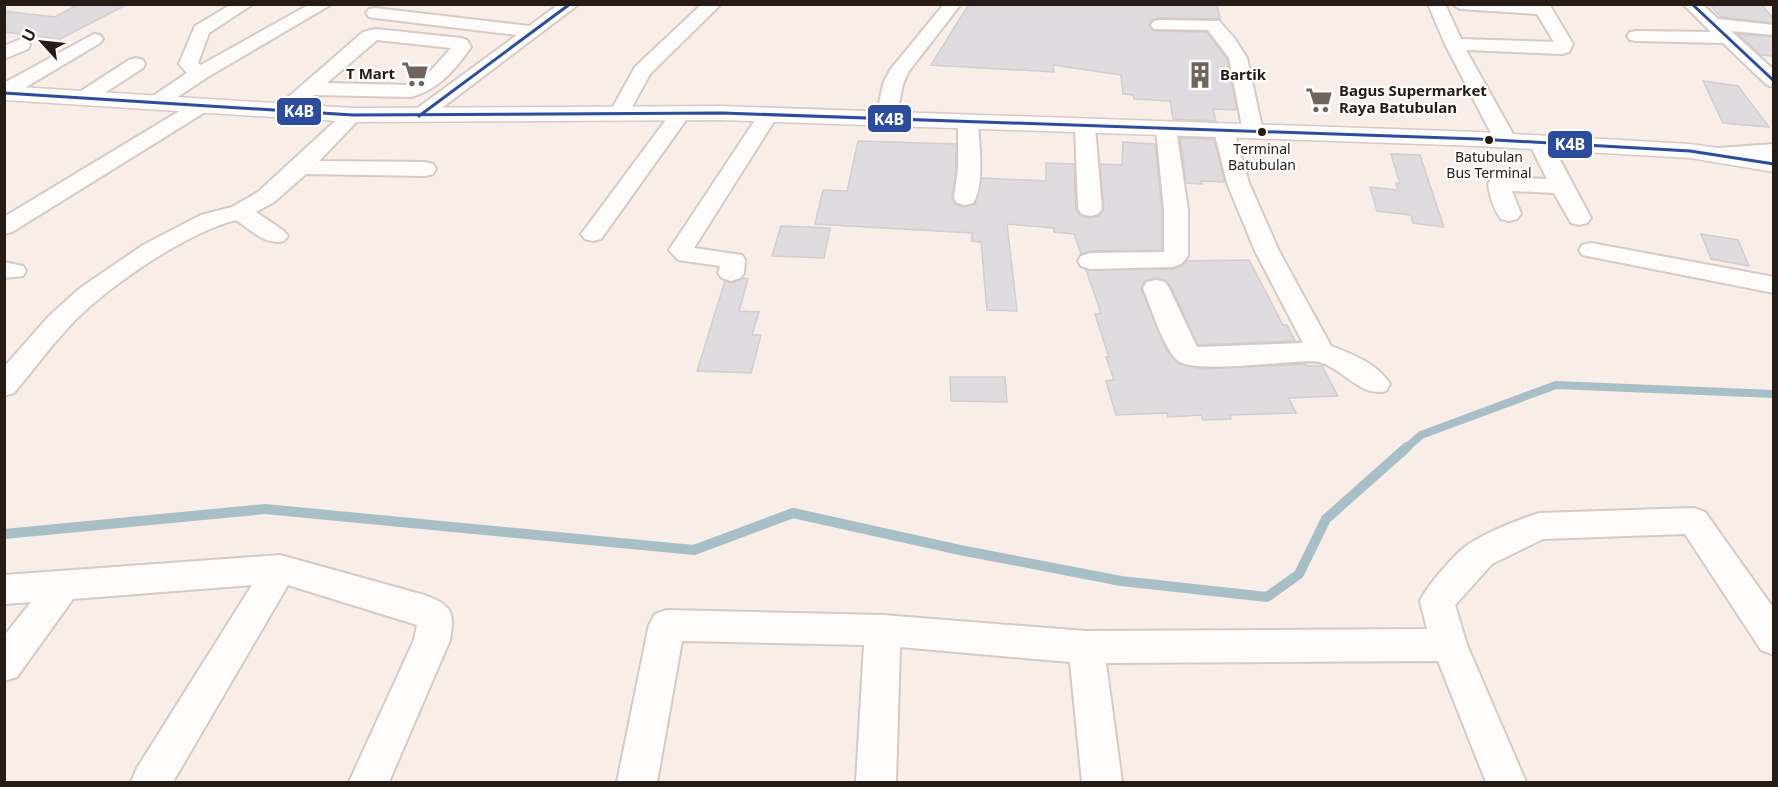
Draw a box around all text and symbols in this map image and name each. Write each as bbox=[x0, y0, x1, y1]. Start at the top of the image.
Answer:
north arrow bbox=[12, 12, 72, 72]
text: U bbox=[16, 25, 41, 46]
supermarket icon: T Mart bbox=[400, 59, 430, 89]
building icon: Bartik bbox=[1185, 60, 1215, 90]
place label: T Mart bbox=[346, 63, 395, 83]
place label: Bartik bbox=[1220, 64, 1267, 84]
place label: Bagus Supermarket Raya Batubulan bbox=[1339, 80, 1487, 117]
supermarket icon: Bagus Supermarket Raya Batubulan bbox=[1304, 85, 1334, 115]
line badge: K4B bbox=[276, 97, 322, 126]
text: K4B bbox=[284, 100, 314, 122]
line badge: K4B bbox=[867, 104, 912, 133]
text: K4B bbox=[874, 108, 904, 130]
marker: Terminal Batubulan bbox=[1256, 126, 1268, 138]
line badge: K4B bbox=[1547, 130, 1593, 159]
text: K4B bbox=[1555, 133, 1585, 155]
marker: Batubulan Bus Terminal bbox=[1483, 134, 1495, 146]
place label: Terminal Batubulan bbox=[1228, 139, 1296, 174]
place label: Batubulan Bus Terminal bbox=[1446, 147, 1532, 182]

